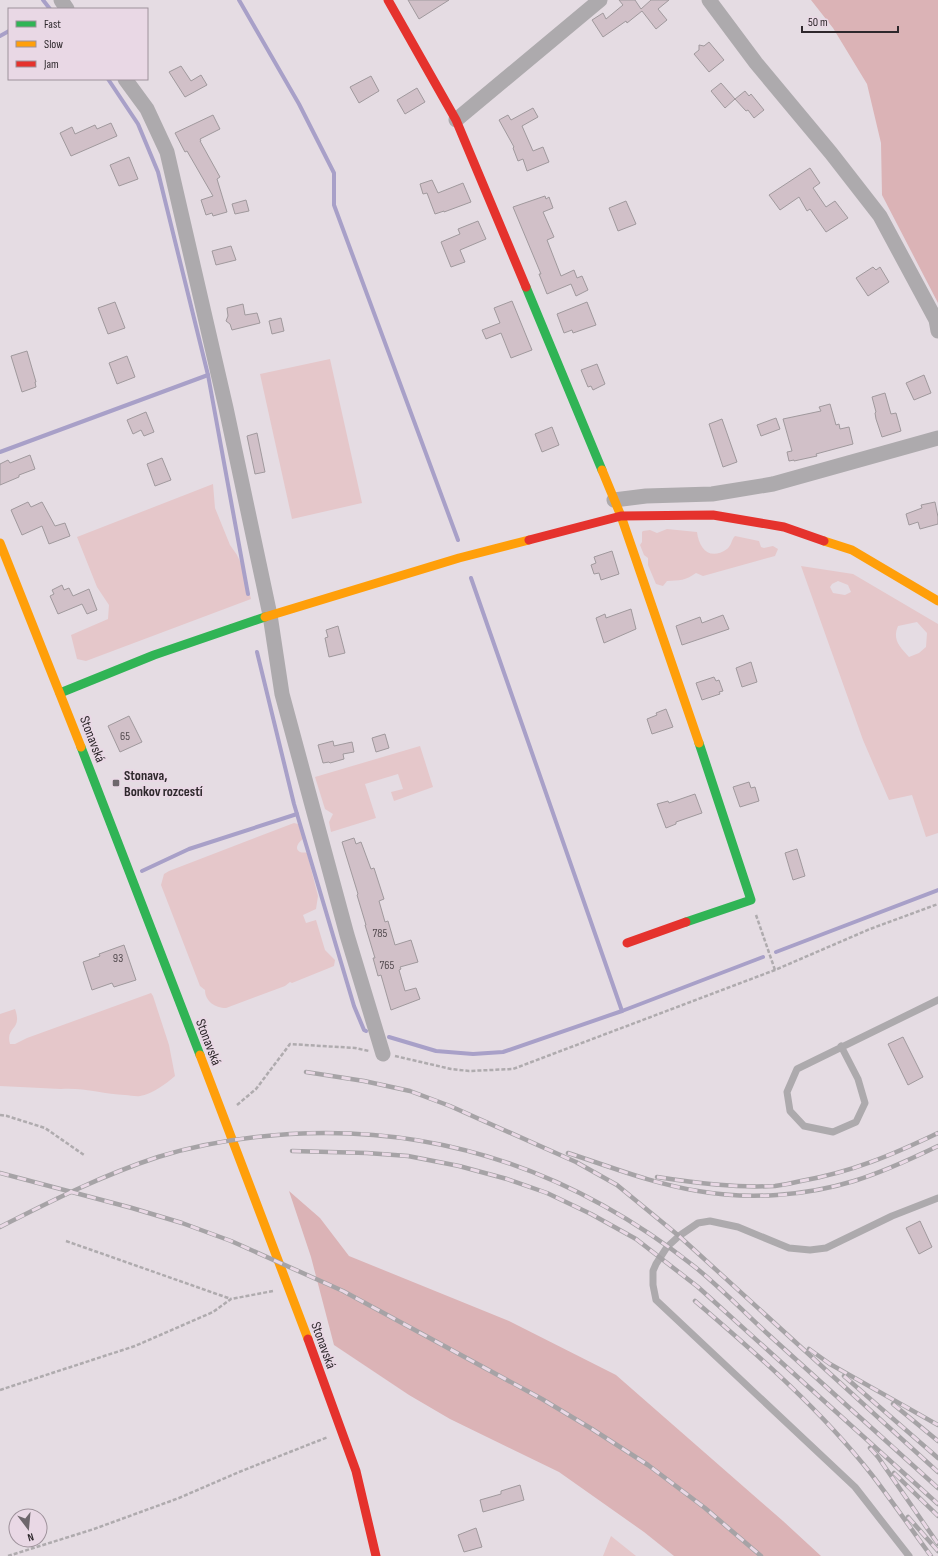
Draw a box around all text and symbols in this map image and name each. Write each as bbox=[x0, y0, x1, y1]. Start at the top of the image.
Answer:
legend bbox=[8, 8, 148, 80]
scale bar bbox=[802, 8, 898, 34]
text: 50 m bbox=[808, 15, 828, 30]
text: Fast bbox=[44, 17, 61, 32]
text: Slow bbox=[44, 37, 63, 52]
text: Jam bbox=[43, 57, 59, 72]
street label: Stonavská bbox=[76, 714, 109, 765]
house number: 65 bbox=[120, 729, 130, 744]
place label: Stonava, Bonkov rozcestí bbox=[124, 767, 203, 800]
marker: Stonava, Bonkov rozcestí bbox=[111, 778, 121, 788]
house number: 785 bbox=[373, 926, 388, 941]
house number: 93 bbox=[113, 951, 123, 966]
house number: 765 bbox=[380, 958, 395, 973]
street label: Stonavská bbox=[192, 1017, 225, 1068]
street label: Stonavská bbox=[307, 1320, 340, 1371]
north arrow bbox=[8, 1508, 48, 1548]
text: N bbox=[26, 1530, 35, 1544]

